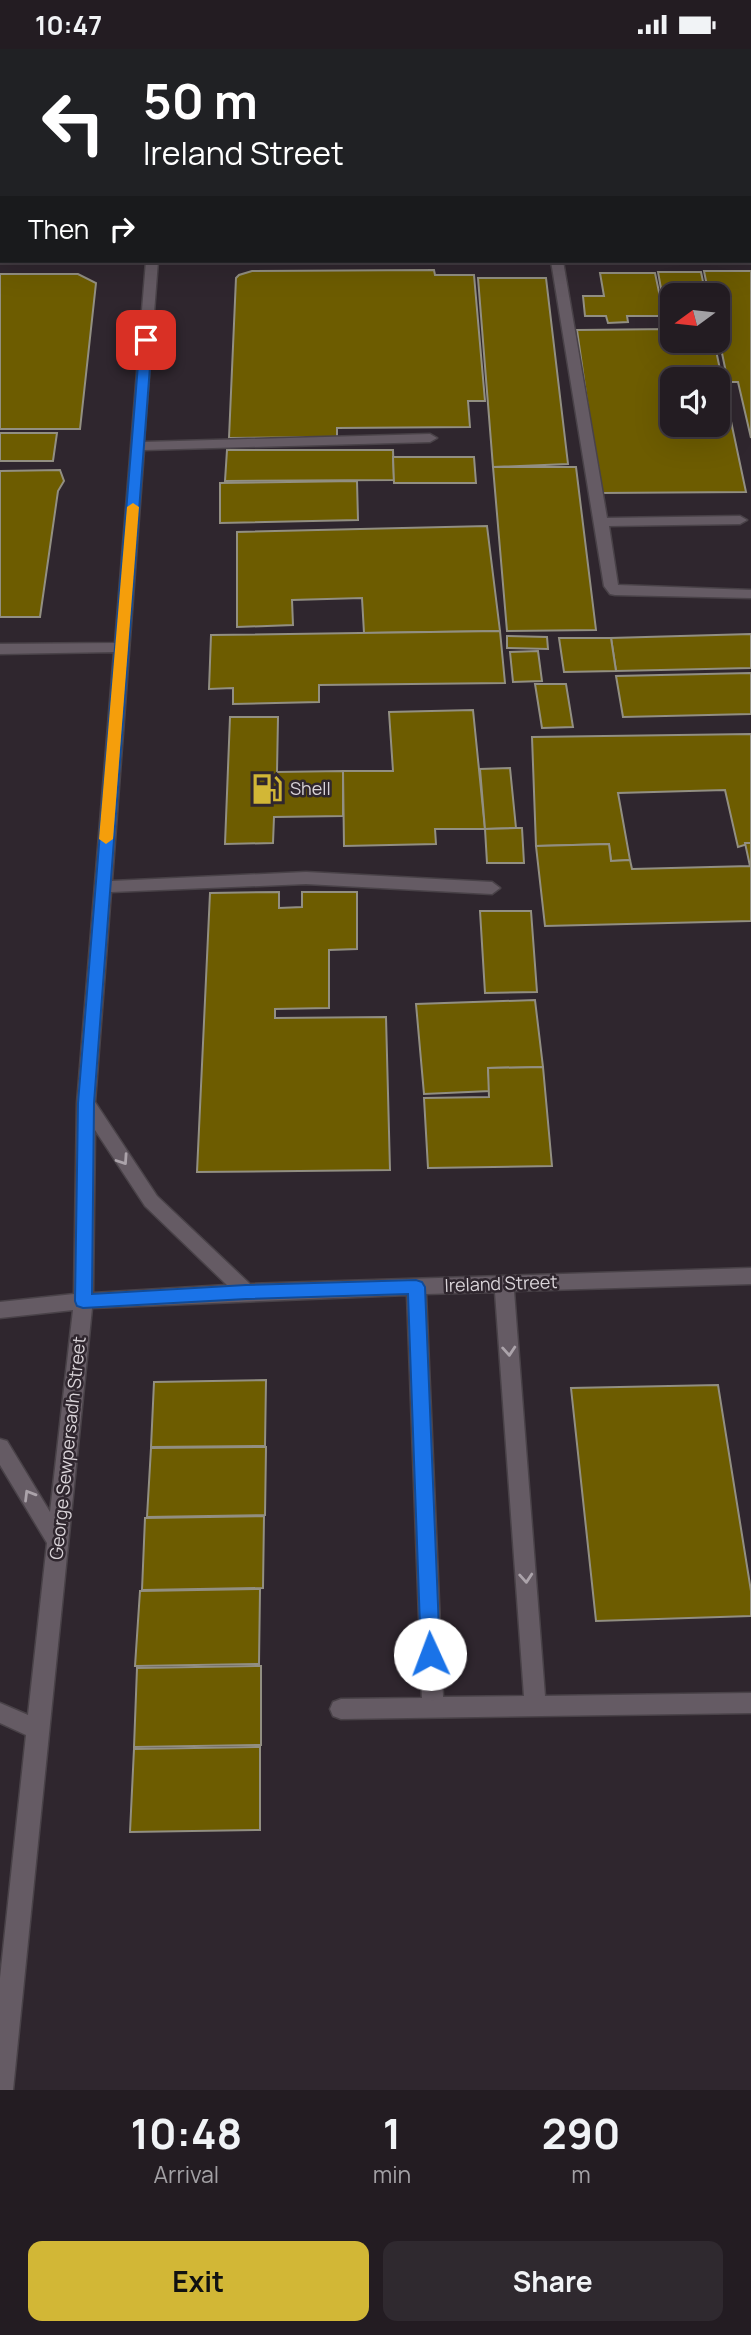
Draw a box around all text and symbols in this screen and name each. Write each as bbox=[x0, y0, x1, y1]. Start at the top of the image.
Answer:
text: 10:47 bbox=[35, 7, 102, 43]
text: 50 m bbox=[143, 67, 258, 134]
icon: left bbox=[28, 77, 119, 168]
text: Ireland Street bbox=[143, 131, 344, 175]
icon: right bbox=[103, 210, 141, 248]
text: Then bbox=[28, 211, 89, 247]
north arrow bbox=[660, 283, 730, 353]
map controls bbox=[660, 283, 730, 437]
pin bbox=[116, 310, 176, 370]
icon: arrive bbox=[127, 321, 165, 359]
button: sound bbox=[660, 367, 730, 437]
fuel station icon: Shell bbox=[250, 772, 284, 806]
place label: Shell bbox=[290, 776, 331, 800]
one-way arrow bbox=[115, 1152, 128, 1165]
street label: Ireland Street bbox=[444, 1269, 558, 1297]
street label: George Sewpersadh Street bbox=[43, 1335, 91, 1561]
one-way arrow bbox=[501, 1346, 516, 1357]
one-way arrow bbox=[24, 1490, 37, 1503]
one-way arrow bbox=[518, 1573, 533, 1584]
position arrow bbox=[393, 1617, 467, 1691]
text: 10:48 bbox=[131, 2104, 242, 2162]
text: 1 bbox=[383, 2104, 401, 2162]
text: 290 bbox=[542, 2104, 621, 2162]
text: Arrival bbox=[154, 2158, 219, 2190]
text: min bbox=[373, 2158, 411, 2190]
text: m bbox=[571, 2158, 591, 2190]
button: Exit bbox=[28, 2241, 369, 2321]
button: Share bbox=[383, 2241, 723, 2321]

